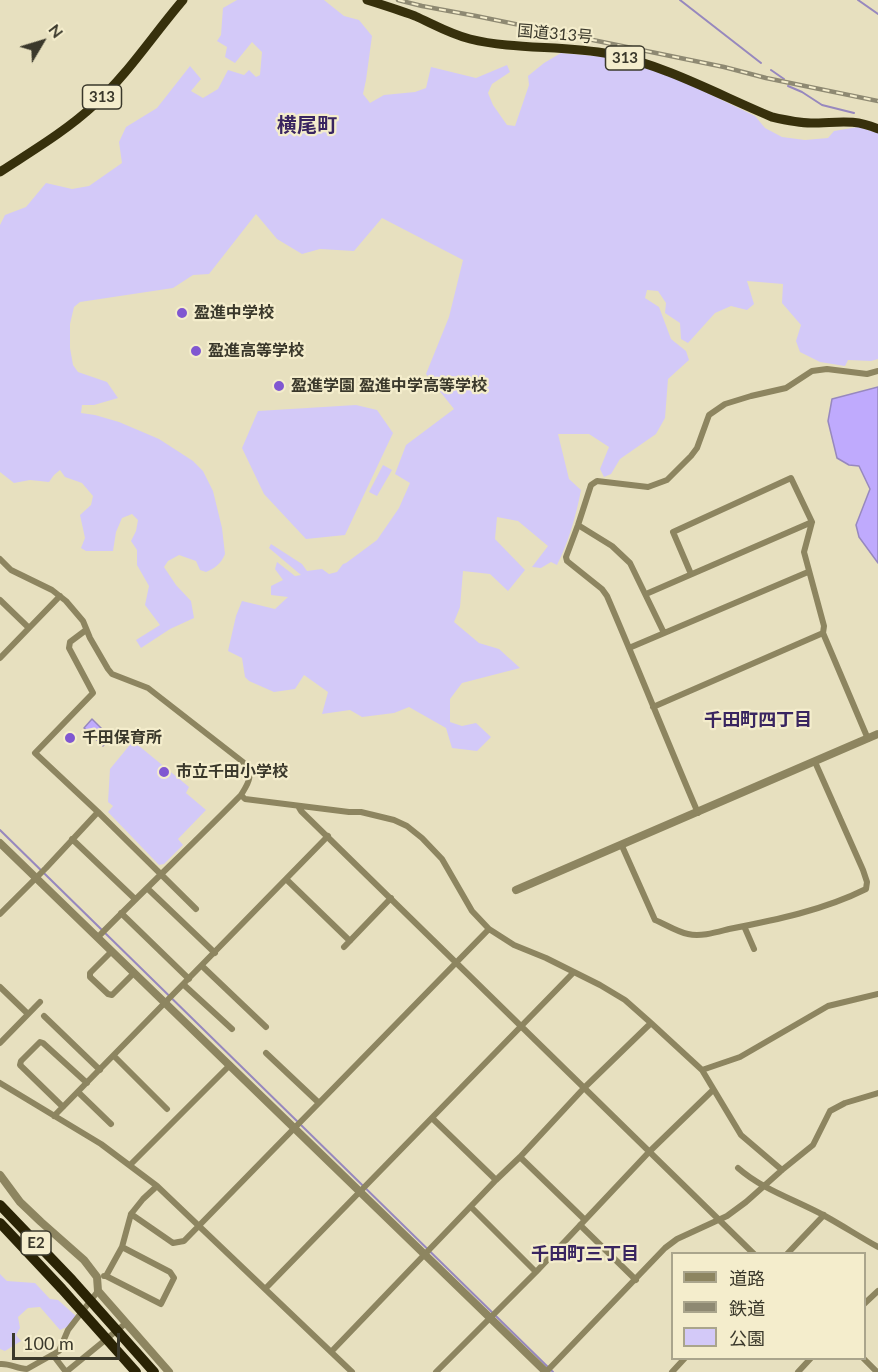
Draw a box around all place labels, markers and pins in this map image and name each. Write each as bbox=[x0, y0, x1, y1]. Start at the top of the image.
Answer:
place label: 盈進中学校 bbox=[194, 303, 274, 323]
marker: 盈進中学校 bbox=[175, 306, 189, 320]
place label: 盈進高等学校 bbox=[208, 341, 304, 361]
marker: 盈進高等学校 bbox=[189, 344, 203, 358]
place label: 盈進学園 盈進中学高等学校 bbox=[291, 376, 487, 396]
marker: 盈進学園 盈進中学高等学校 bbox=[272, 379, 286, 393]
place label: 千田保育所 bbox=[82, 728, 162, 748]
marker: 千田保育所 bbox=[63, 731, 77, 745]
place label: 市立千田小学校 bbox=[176, 762, 288, 782]
marker: 市立千田小学校 bbox=[157, 765, 171, 779]

